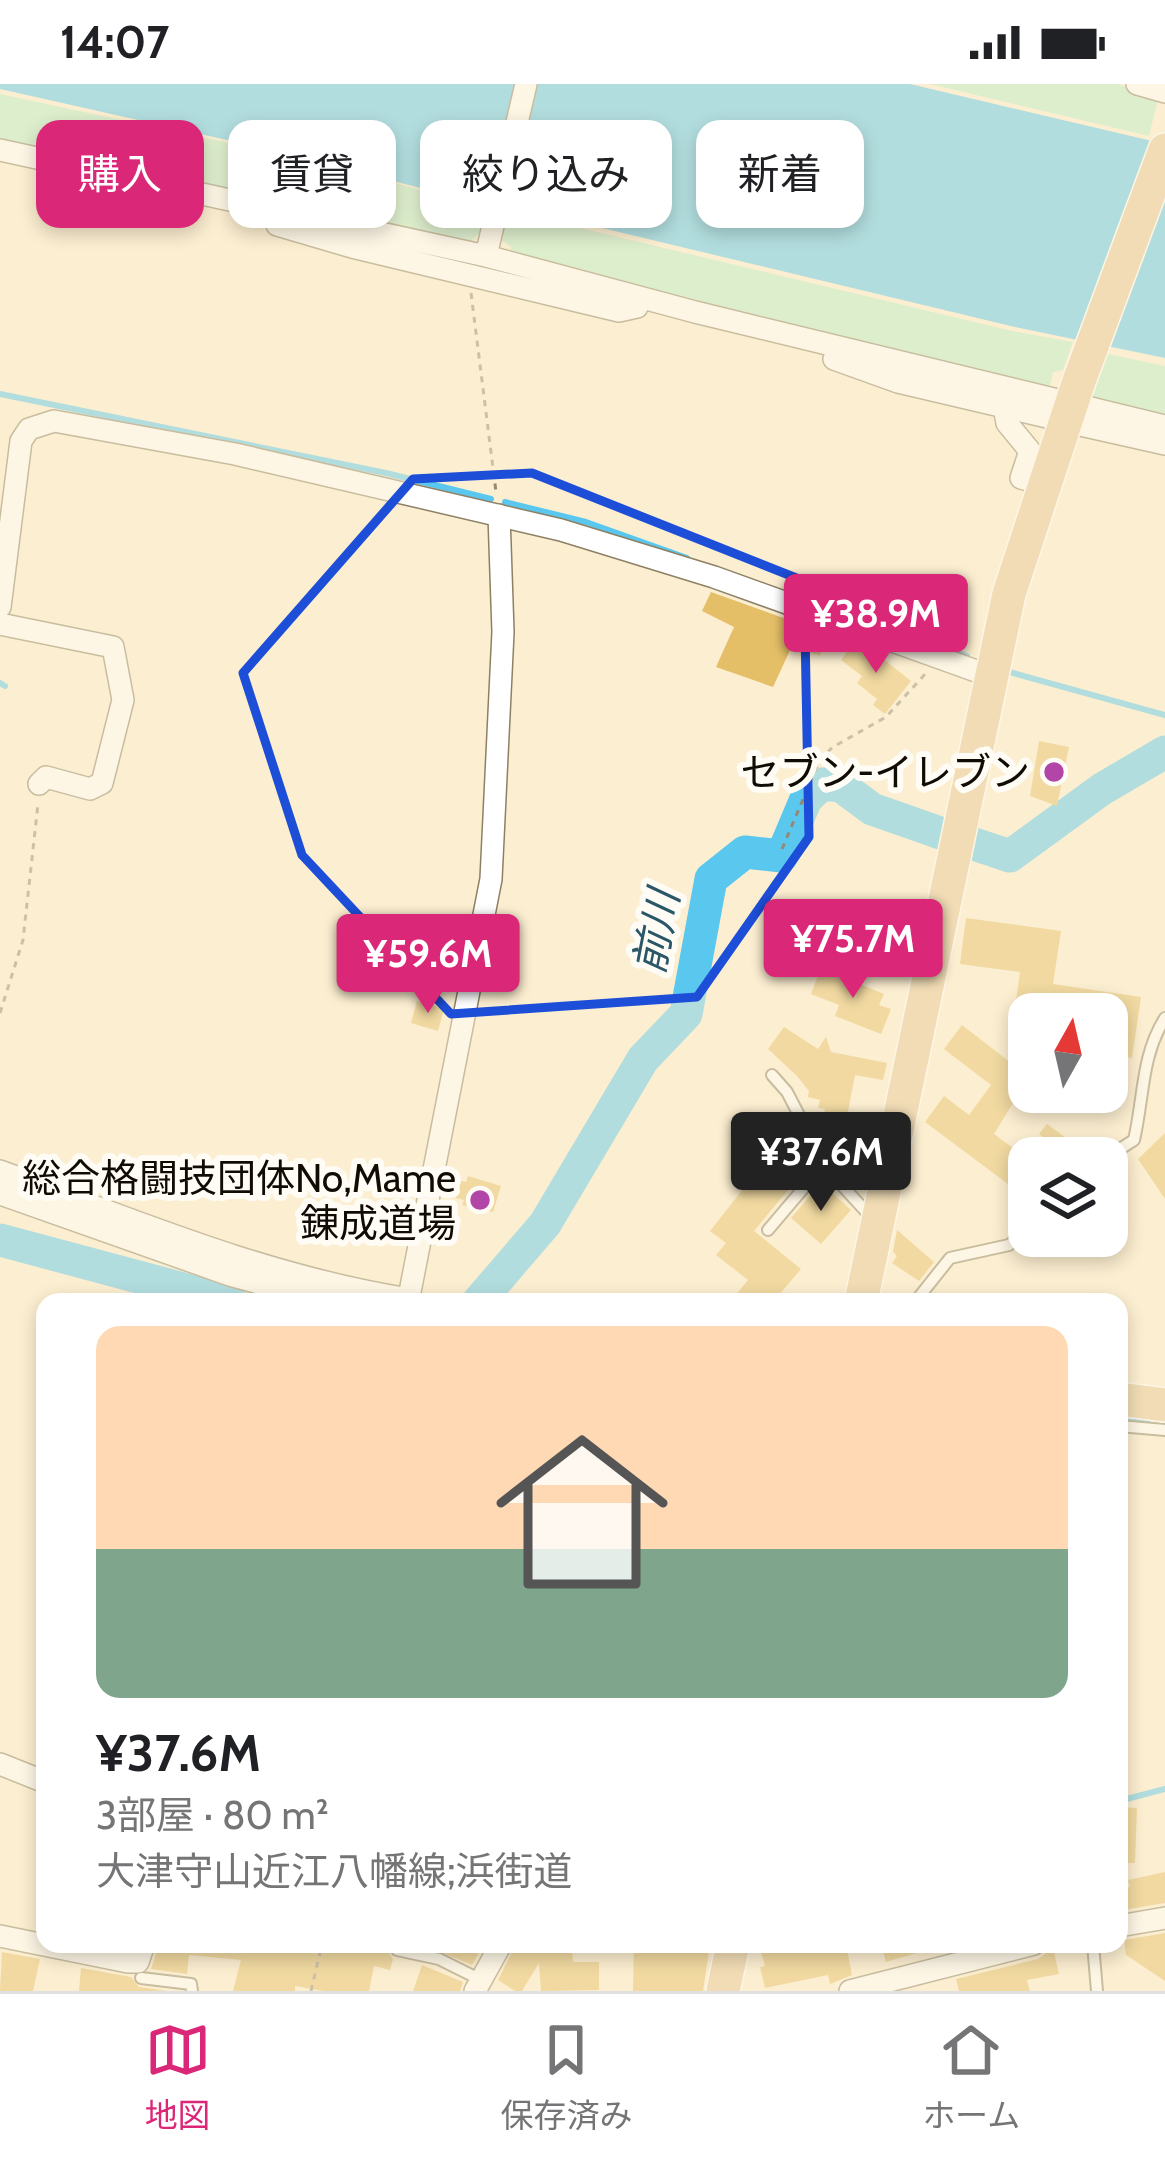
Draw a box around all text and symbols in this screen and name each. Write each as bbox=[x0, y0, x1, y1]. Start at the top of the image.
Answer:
text: 14:07 bbox=[60, 15, 169, 69]
chip: 購入 bbox=[36, 120, 204, 228]
chip: 賃貸 bbox=[228, 120, 396, 228]
chip: 絞り込み bbox=[420, 120, 672, 228]
chip: 新着 bbox=[696, 120, 864, 228]
pin: ¥38.9M bbox=[778, 574, 974, 676]
text: ¥38.9M bbox=[811, 589, 941, 637]
place label: セブン-イレブン bbox=[740, 748, 1030, 796]
marker: セブン-イレブン bbox=[1041, 759, 1067, 785]
water label: 前川 bbox=[622, 882, 690, 978]
pin: ¥75.7M bbox=[755, 899, 951, 1001]
pin: ¥59.6M bbox=[330, 914, 526, 1016]
text: ¥75.7M bbox=[791, 914, 915, 962]
text: ¥59.6M bbox=[364, 929, 492, 977]
north arrow bbox=[1008, 993, 1128, 1113]
map controls bbox=[1008, 993, 1128, 1257]
pin: ¥37.6M bbox=[723, 1112, 919, 1214]
text: ¥37.6M bbox=[758, 1127, 884, 1175]
button: layers bbox=[1008, 1137, 1128, 1257]
place label: 総合格闘技団体No,Mame 錬成道場 bbox=[22, 1154, 456, 1247]
marker: 総合格闘技団体No,Mame 錬成道場 bbox=[467, 1187, 493, 1213]
icon: home bbox=[474, 1404, 690, 1620]
text: ¥37.6M bbox=[96, 1722, 261, 1784]
text: 3部屋 · 80 m² bbox=[96, 1791, 329, 1839]
text: 大津守山近江八幡線;浜街道 bbox=[96, 1847, 572, 1895]
tab: 地図 bbox=[145, 2017, 211, 2137]
tab: 保存済み bbox=[500, 2017, 632, 2137]
tab: ホーム bbox=[922, 2017, 1020, 2137]

